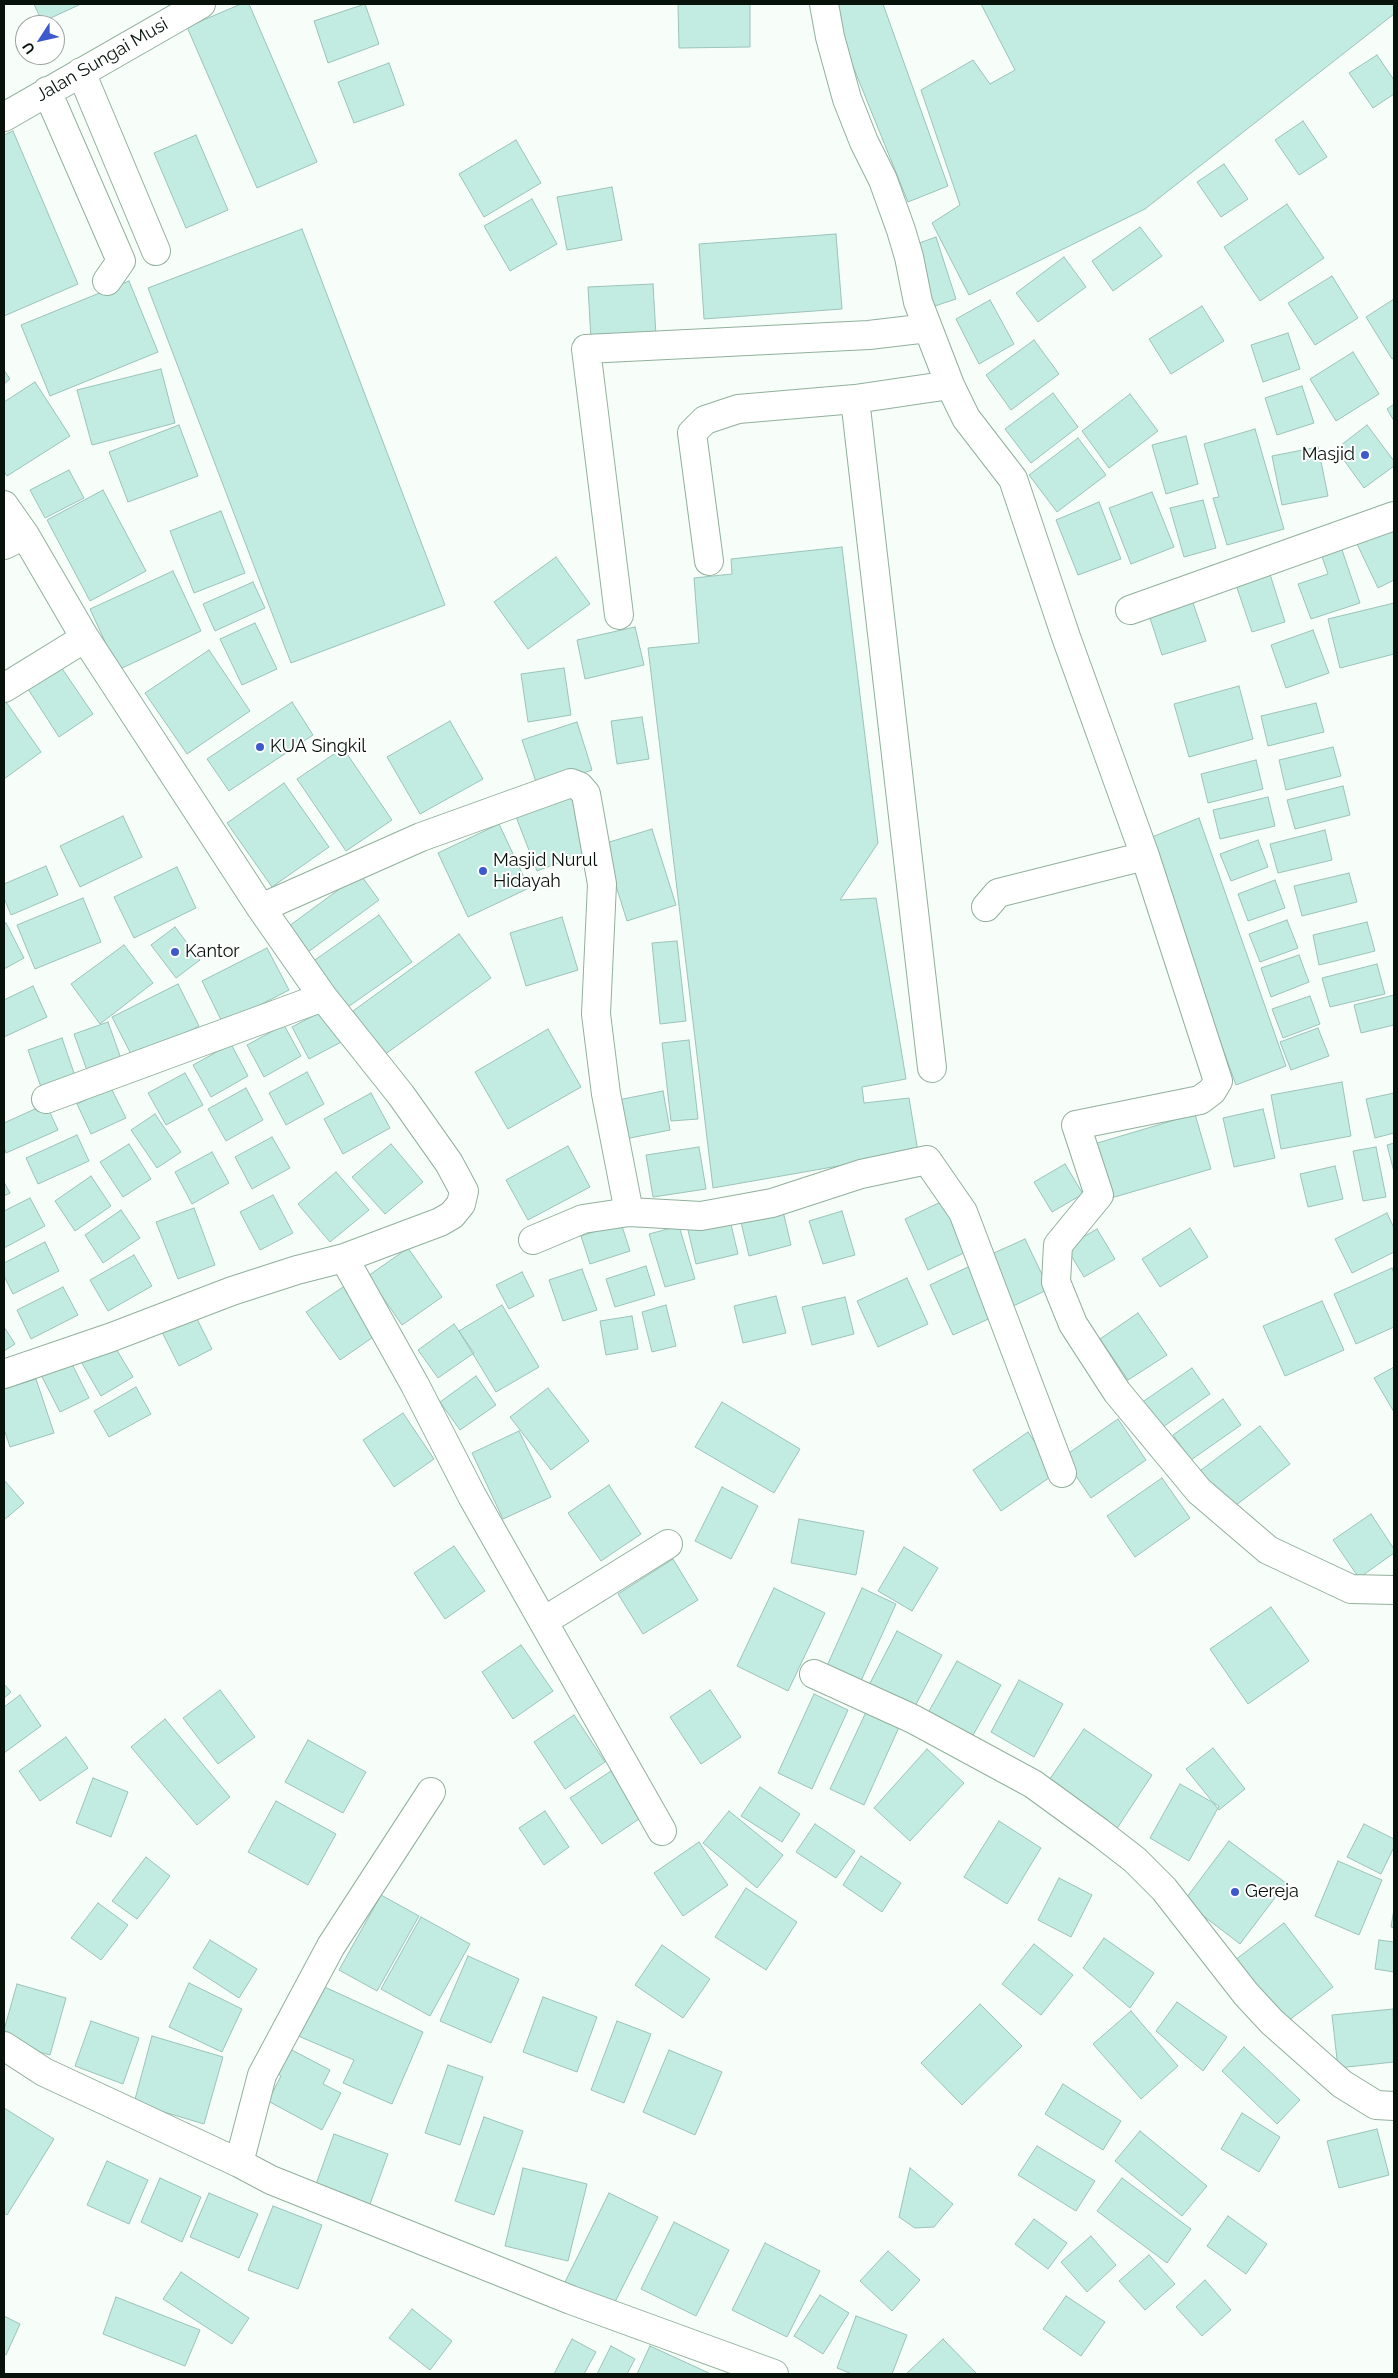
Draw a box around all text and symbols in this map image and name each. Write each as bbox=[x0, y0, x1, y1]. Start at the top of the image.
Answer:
street label: Jalan Sungai Musi bbox=[32, 13, 172, 107]
north arrow bbox=[15, 15, 65, 65]
text: U bbox=[19, 39, 38, 57]
place label: Masjid bbox=[1302, 444, 1355, 466]
marker: Masjid bbox=[1359, 449, 1371, 461]
place label: KUA Singkil bbox=[270, 736, 366, 758]
marker: KUA Singkil bbox=[254, 741, 266, 753]
place label: Masjid Nurul Hidayah bbox=[493, 850, 597, 892]
marker: Masjid Nurul Hidayah bbox=[477, 865, 489, 877]
place label: Kantor bbox=[185, 941, 240, 963]
marker: Kantor bbox=[169, 946, 181, 958]
place label: Gereja bbox=[1245, 1881, 1299, 1903]
marker: Gereja bbox=[1229, 1886, 1241, 1898]

